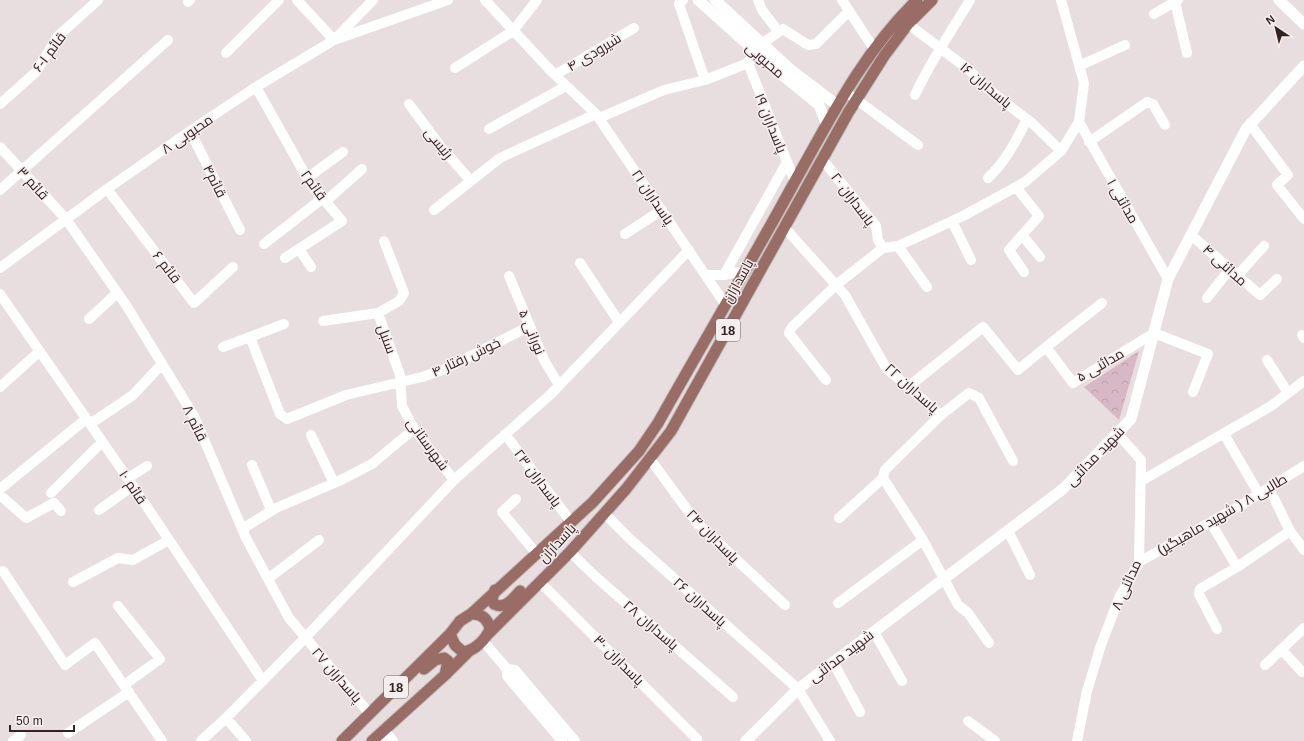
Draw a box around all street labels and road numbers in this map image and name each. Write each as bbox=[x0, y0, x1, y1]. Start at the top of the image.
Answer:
street label: قائم ۱-۶ bbox=[29, 29, 71, 76]
street label: شیرودی ۴ bbox=[564, 30, 624, 74]
street label: محبوبی bbox=[742, 39, 788, 81]
street label: پاسداران ۱۶ bbox=[956, 59, 1015, 113]
street label: پاسداران ۱۹ bbox=[750, 91, 790, 156]
street label: محبوبی ۸ bbox=[158, 111, 216, 157]
street label: رئیسی bbox=[421, 124, 457, 162]
street label: قائم۴ bbox=[198, 162, 230, 201]
street label: قائم ۳ bbox=[13, 163, 52, 204]
street label: پاسداران ۲۱ bbox=[627, 166, 677, 229]
street label: قائم۲ bbox=[296, 167, 330, 204]
street label: پاسداران ۲۰ bbox=[826, 169, 878, 230]
street label: مدائنی ۱ bbox=[1104, 176, 1142, 226]
street label: مدائنی ۴ bbox=[1200, 241, 1250, 289]
street label: قائم ۶ bbox=[148, 248, 184, 287]
street label: پاسداران bbox=[719, 256, 758, 307]
street label: نورانی ۵ bbox=[516, 307, 548, 357]
road number: 18 bbox=[716, 319, 740, 341]
street label: سنبل bbox=[374, 322, 400, 356]
street label: خوش رفتار ۴ bbox=[429, 334, 503, 380]
street label: مدائنی ۵ bbox=[1073, 345, 1127, 385]
street label: پاسداران ۲۲ bbox=[881, 360, 942, 418]
street label: قائم ۸ bbox=[178, 402, 211, 445]
street label: شهرستانی bbox=[404, 415, 452, 473]
street label: شهید مدائنی bbox=[1063, 423, 1127, 489]
street label: پاسداران ۲۳ bbox=[509, 446, 565, 511]
street label: قائم ۱۰ bbox=[114, 467, 150, 508]
street label: طالبی ۸ ( شهید ماهیگیر) bbox=[1154, 470, 1290, 558]
street label: پاسداران ۲۴ bbox=[682, 506, 743, 568]
street label: پاسداران bbox=[535, 520, 581, 567]
street label: مدائنی ۸ bbox=[1108, 557, 1144, 613]
street label: پاسداران ۲۶ bbox=[669, 574, 730, 631]
street label: پاسداران ۲۸ bbox=[619, 597, 682, 655]
street label: شهید مدائنی bbox=[806, 627, 876, 685]
street label: پاسداران ۳۰ bbox=[589, 632, 648, 690]
street label: پاسداران ۲۷ bbox=[307, 644, 365, 707]
road number: 18 bbox=[384, 676, 408, 698]

